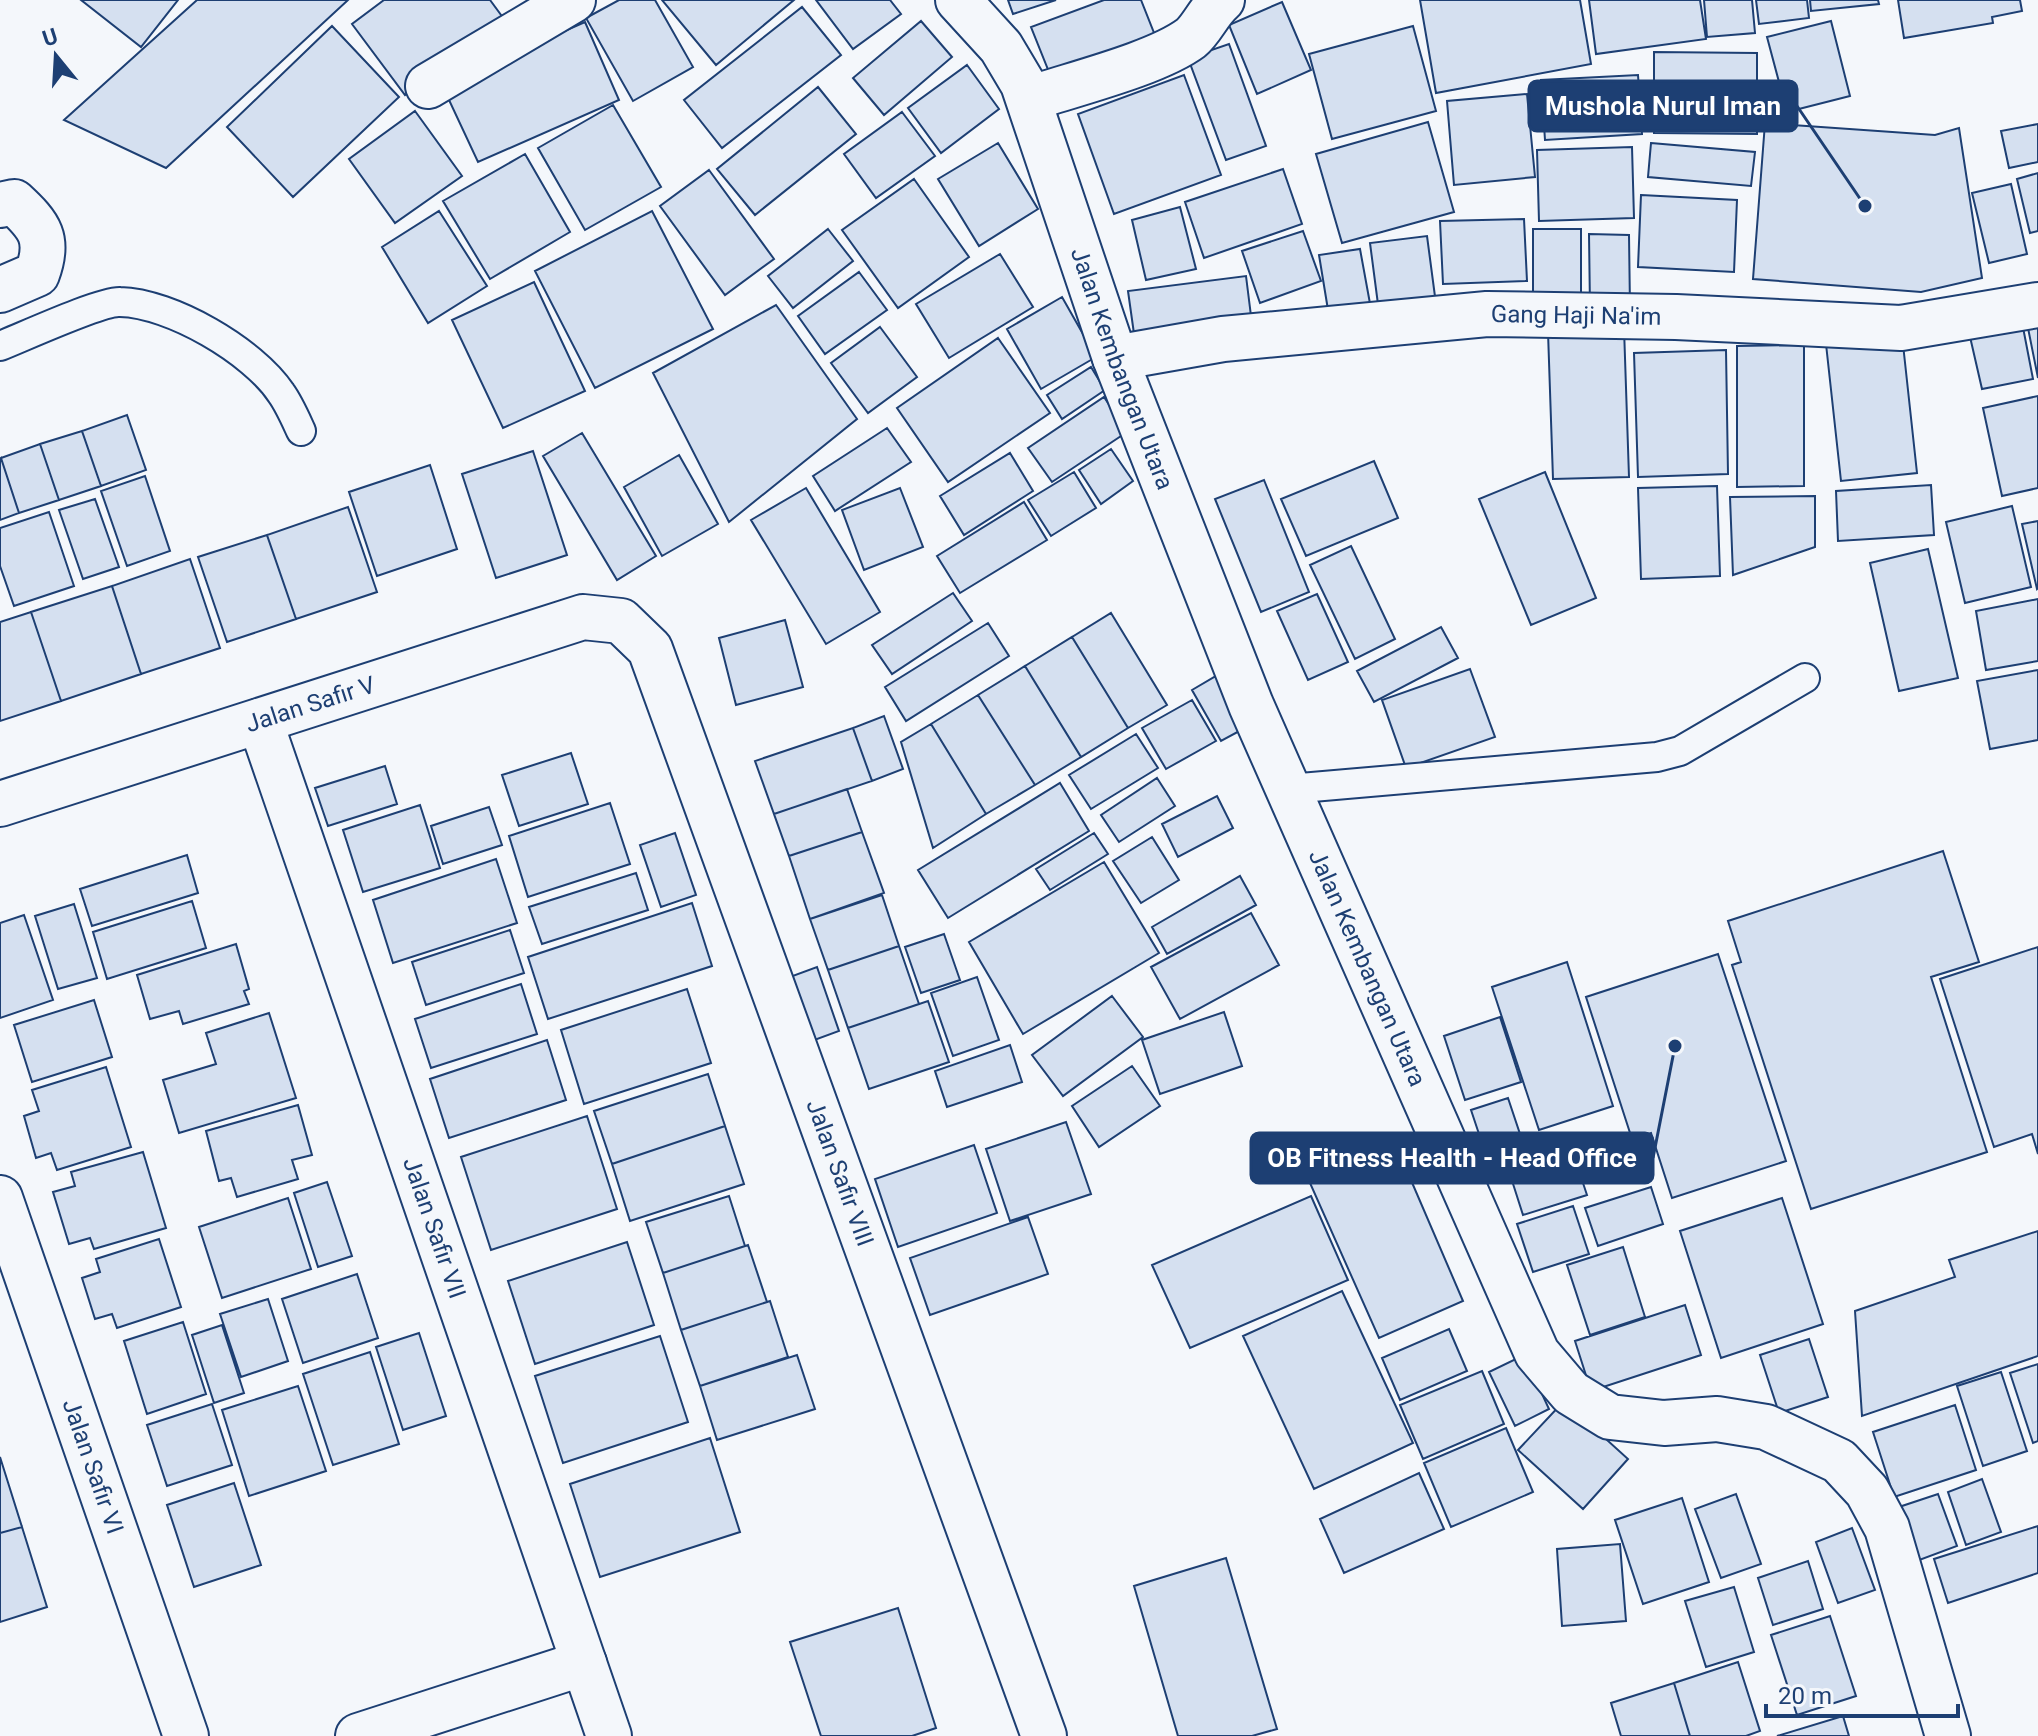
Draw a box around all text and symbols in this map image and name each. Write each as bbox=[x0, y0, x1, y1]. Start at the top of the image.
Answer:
north arrow bbox=[16, 16, 96, 96]
text: U bbox=[39, 23, 61, 52]
callout: Mushola Nurul Iman bbox=[1529, 81, 1797, 131]
text: Mushola Nurul Iman bbox=[1545, 91, 1781, 121]
street label: Jalan Kembangan Utara bbox=[1065, 244, 1179, 494]
street label: Gang Haji Na'im bbox=[1491, 300, 1662, 331]
street label: Jalan Safir V bbox=[242, 671, 379, 738]
street label: Jalan Kembangan Utara bbox=[1303, 845, 1432, 1091]
street label: Jalan Safir VIII bbox=[800, 1096, 879, 1250]
callout: OB Fitness Health - Head Office bbox=[1251, 1133, 1653, 1183]
text: OB Fitness Health - Head Office bbox=[1267, 1143, 1637, 1173]
street label: Jalan Safir VII bbox=[397, 1154, 472, 1302]
street label: Jalan Safir VI bbox=[57, 1395, 129, 1538]
scale bar bbox=[1766, 1668, 1958, 1718]
text: 20 m bbox=[1778, 1682, 1832, 1710]

